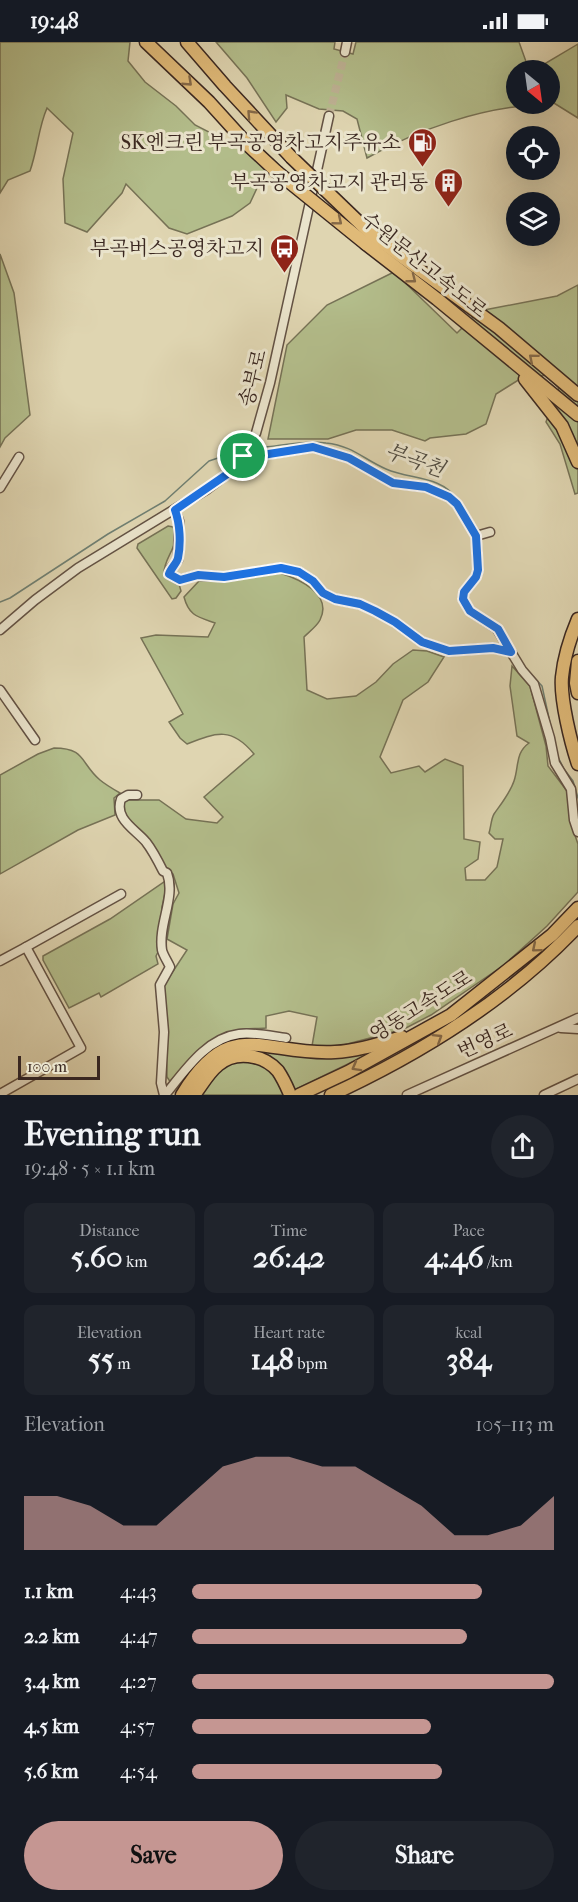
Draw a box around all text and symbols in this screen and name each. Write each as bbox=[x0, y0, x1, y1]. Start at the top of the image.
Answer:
text: 19:48 bbox=[30, 8, 79, 34]
north arrow bbox=[506, 60, 560, 114]
map controls bbox=[506, 60, 560, 246]
one-way arrow bbox=[181, 75, 192, 86]
one-way arrow bbox=[247, 111, 258, 121]
fuel station icon: SK엔크린 부곡공영차고지주유소 bbox=[406, 126, 438, 168]
button: locate bbox=[506, 126, 560, 180]
place label: SK엔크린 부곡공영차고지주유소 bbox=[121, 131, 401, 154]
building icon: 부곡공영차고지 관리동 bbox=[433, 166, 465, 208]
place label: 부곡공영차고지 관리동 bbox=[231, 171, 428, 194]
button: layers bbox=[506, 192, 560, 246]
street label: 수원문산고속도로 bbox=[357, 207, 491, 323]
one-way arrow bbox=[331, 214, 342, 225]
bus stop icon: 부곡버스공영차고지 bbox=[269, 232, 301, 274]
place label: 부곡버스공영차고지 bbox=[90, 237, 264, 260]
one-way arrow bbox=[406, 272, 417, 283]
street label: 송부로 bbox=[235, 347, 271, 409]
one-way arrow bbox=[529, 354, 540, 365]
pin bbox=[217, 430, 268, 481]
water label: 부곡천 bbox=[382, 438, 449, 482]
icon: arrive bbox=[226, 439, 259, 472]
one-way arrow bbox=[532, 941, 543, 952]
street label: 영동고속도로 bbox=[366, 966, 476, 1046]
street label: 번영로 bbox=[454, 1019, 516, 1063]
one-way arrow bbox=[432, 1034, 442, 1046]
scale bar bbox=[18, 1053, 100, 1080]
text: 100 m bbox=[27, 1057, 67, 1076]
one-way arrow bbox=[352, 1060, 362, 1071]
text: Evening run bbox=[24, 1115, 201, 1154]
button: share bbox=[491, 1115, 554, 1178]
text: 19:48 · 5 × 1.1 km bbox=[24, 1157, 155, 1180]
text: Distance bbox=[79, 1221, 139, 1240]
text: Time bbox=[271, 1221, 307, 1240]
text: Pace bbox=[453, 1221, 485, 1240]
text: 5.60 bbox=[71, 1240, 123, 1275]
text: 26:42 bbox=[253, 1240, 325, 1275]
text: 4:46 bbox=[425, 1240, 484, 1275]
text: km bbox=[123, 1252, 148, 1271]
text: /km bbox=[484, 1252, 513, 1271]
text: Elevation bbox=[77, 1323, 142, 1342]
text: Heart rate bbox=[253, 1323, 325, 1342]
text: kcal bbox=[455, 1323, 482, 1342]
text: 55 bbox=[88, 1342, 114, 1377]
text: 148 bbox=[250, 1342, 294, 1377]
text: 384 bbox=[446, 1342, 491, 1377]
text: m bbox=[114, 1354, 131, 1373]
text: bpm bbox=[294, 1354, 328, 1373]
text: Elevation bbox=[24, 1413, 105, 1436]
text: 105–113 m bbox=[475, 1413, 554, 1436]
text: 1.1 km bbox=[24, 1580, 73, 1603]
text: 4:43 bbox=[120, 1580, 157, 1603]
text: 2.2 km bbox=[24, 1625, 80, 1648]
text: 4:47 bbox=[120, 1625, 158, 1648]
text: 3.4 km bbox=[24, 1670, 80, 1693]
text: 4:27 bbox=[120, 1670, 157, 1693]
text: 4.5 km bbox=[24, 1715, 79, 1738]
text: 4:57 bbox=[120, 1715, 155, 1738]
text: 5.6 km bbox=[24, 1760, 79, 1783]
text: 4:54 bbox=[120, 1760, 157, 1783]
button: Save bbox=[24, 1821, 283, 1890]
button: Share bbox=[295, 1821, 554, 1890]

